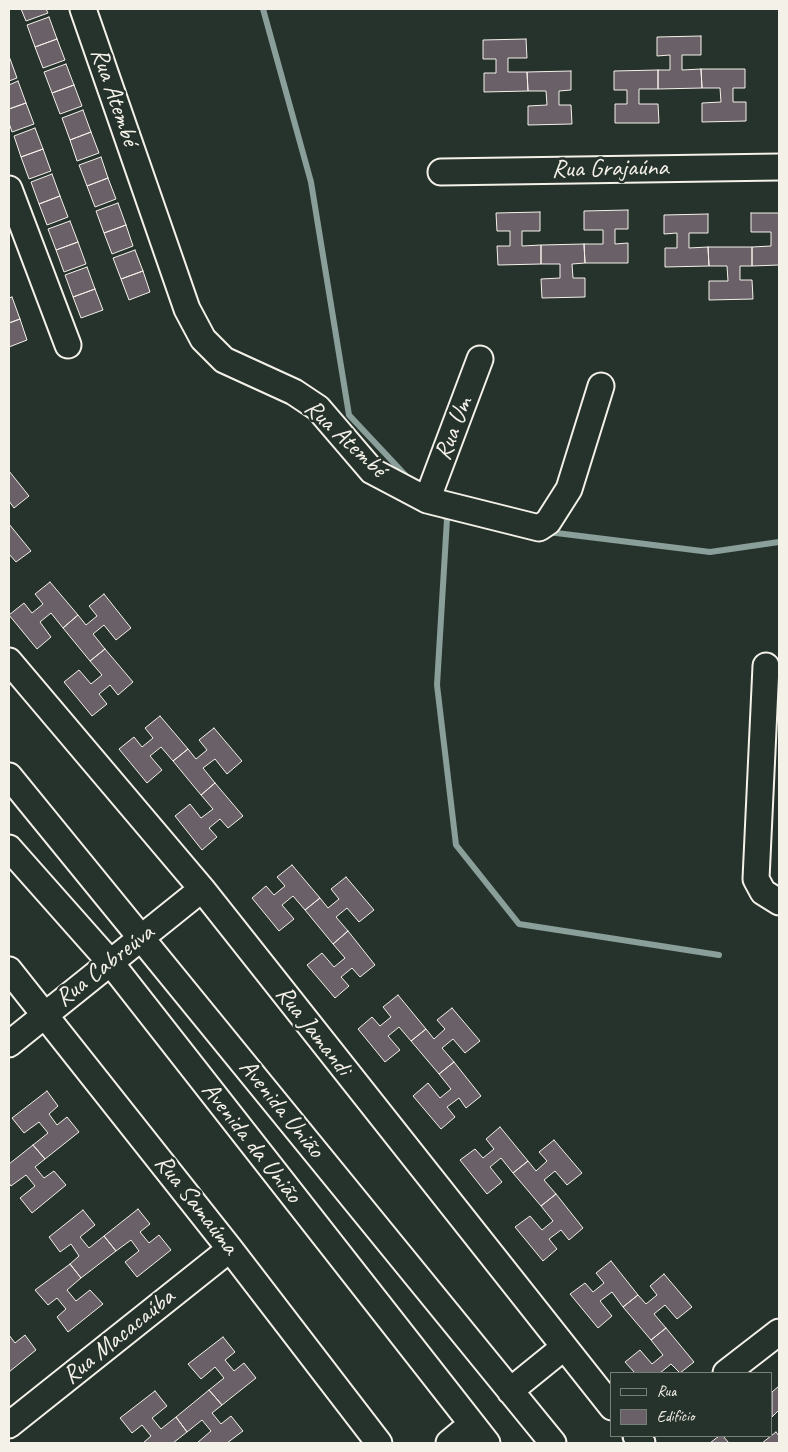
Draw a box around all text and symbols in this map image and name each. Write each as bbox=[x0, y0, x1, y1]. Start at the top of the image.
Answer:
street label: Rua Atembé bbox=[83, 44, 145, 150]
street label: Rua Grajaúna bbox=[551, 153, 669, 185]
street label: Rua Um bbox=[428, 393, 480, 465]
street label: Rua Atembé bbox=[298, 394, 392, 484]
street label: Rua Cabreúva bbox=[50, 918, 160, 1014]
street label: Rua Jamandi bbox=[269, 980, 357, 1082]
street label: Avenida União bbox=[232, 1053, 330, 1165]
street label: Avenida da União bbox=[194, 1076, 308, 1210]
street label: Rua Samaúma bbox=[148, 1149, 244, 1261]
street label: Rua Macacaúba bbox=[57, 1283, 181, 1391]
legend bbox=[610, 1372, 773, 1437]
text: Rua bbox=[657, 1382, 676, 1401]
text: Edifício bbox=[657, 1407, 694, 1426]

